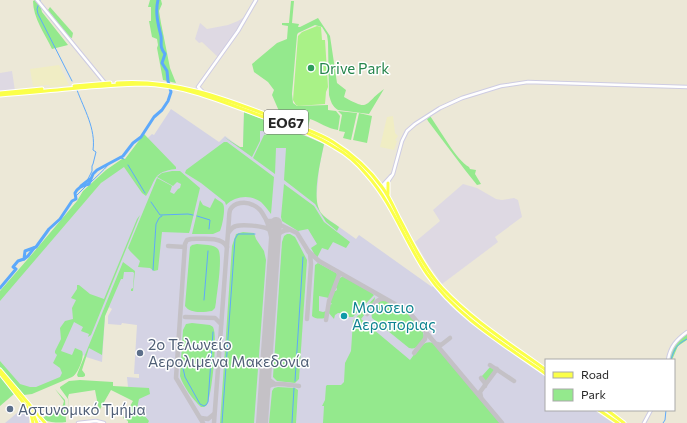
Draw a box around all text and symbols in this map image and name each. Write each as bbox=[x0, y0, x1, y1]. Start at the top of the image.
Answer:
place label: Drive Park bbox=[319, 59, 390, 77]
marker: Drive Park bbox=[306, 63, 316, 73]
road number: ΕΟ67 bbox=[264, 110, 308, 134]
place label: Μουσειο Αεροποριας bbox=[352, 298, 436, 333]
marker: Μουσειο Αεροποριας bbox=[339, 311, 349, 321]
place label: 2ο Τελωνείο Αερολιμένα Μακεδονία bbox=[148, 335, 309, 370]
marker: 2ο Τελωνείο Αερολιμένα Μακεδονία bbox=[135, 348, 145, 358]
legend bbox=[545, 359, 675, 411]
text: Road bbox=[581, 367, 609, 381]
text: Park bbox=[581, 387, 607, 401]
place label: Αστυνομικό Τμήμα bbox=[18, 400, 146, 418]
marker: Αστυνομικό Τμήμα bbox=[5, 404, 15, 414]

